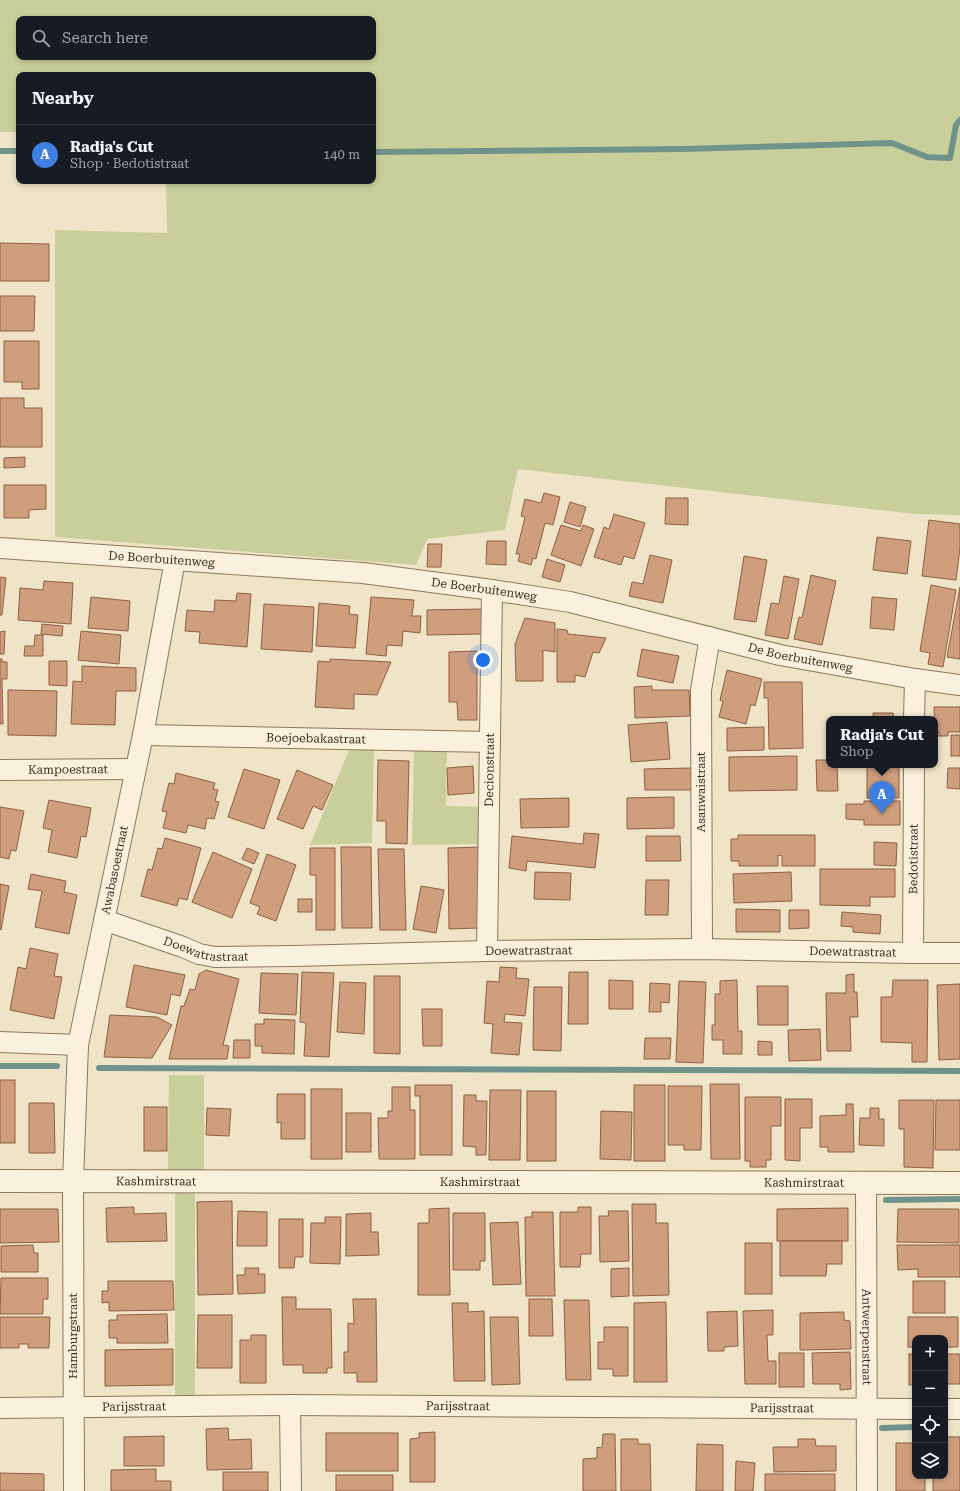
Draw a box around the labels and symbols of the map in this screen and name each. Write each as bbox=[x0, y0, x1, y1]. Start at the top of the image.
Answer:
street label: De Boerbuitenweg bbox=[108, 548, 215, 570]
street label: De Boerbuitenweg bbox=[430, 575, 538, 604]
street label: De Boerbuitenweg bbox=[746, 640, 854, 675]
your location bbox=[473, 650, 493, 670]
street label: Boejoebakastraat bbox=[266, 730, 366, 747]
street label: Decionstraat bbox=[482, 732, 497, 807]
street label: Asanwaistraat bbox=[694, 751, 708, 832]
street label: Kampoestraat bbox=[28, 762, 109, 777]
pin: A bbox=[869, 781, 895, 814]
street label: Bedotistraat bbox=[906, 823, 921, 894]
street label: Awabasoestraat bbox=[99, 824, 131, 916]
street label: Doewatrastraat bbox=[162, 934, 249, 964]
street label: Doewatrastraat bbox=[485, 943, 573, 958]
street label: Doewatrastraat bbox=[809, 944, 897, 960]
street label: Kashmirstraat bbox=[116, 1174, 197, 1188]
street label: Kashmirstraat bbox=[440, 1175, 521, 1189]
street label: Kashmirstraat bbox=[764, 1176, 845, 1190]
street label: Antwerpenstraat bbox=[859, 1289, 874, 1386]
street label: Hamburgstraat bbox=[66, 1292, 80, 1379]
street label: Parijsstraat bbox=[102, 1399, 167, 1414]
street label: Parijsstraat bbox=[426, 1399, 491, 1413]
street label: Parijsstraat bbox=[750, 1401, 815, 1415]

